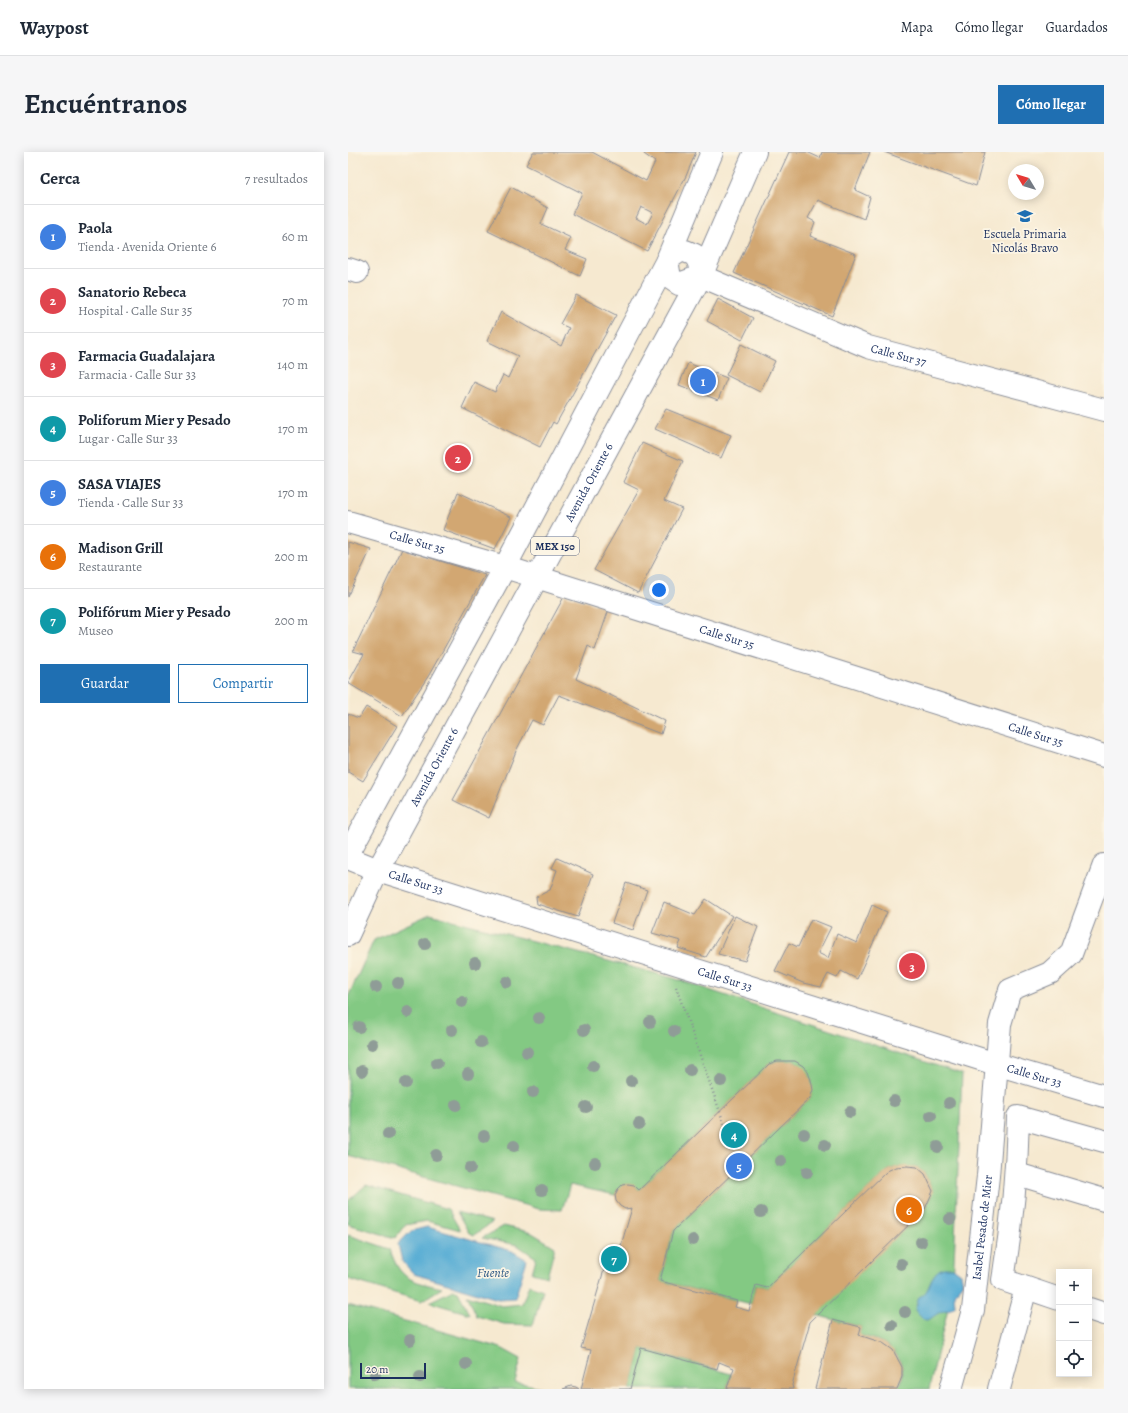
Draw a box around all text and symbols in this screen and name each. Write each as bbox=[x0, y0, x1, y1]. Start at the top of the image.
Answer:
text: Waypost bbox=[20, 15, 89, 41]
text: Mapa bbox=[901, 18, 933, 37]
text: Cómo llegar bbox=[955, 18, 1023, 37]
text: Guardados bbox=[1045, 18, 1108, 37]
text: Encuéntranos bbox=[24, 85, 188, 123]
button: Cómo llegar bbox=[998, 85, 1104, 124]
north arrow bbox=[1008, 164, 1044, 200]
text: Cerca bbox=[40, 167, 80, 190]
text: 7 resultados bbox=[245, 170, 308, 187]
school or university icon: Escuela Primaria Nicolás Bravo bbox=[1016, 207, 1034, 225]
text: Paola bbox=[78, 218, 113, 238]
place label: Escuela Primaria Nicolás Bravo bbox=[983, 226, 1067, 256]
text: 1 bbox=[51, 228, 55, 245]
text: 60 m bbox=[282, 228, 308, 245]
text: Tienda · Avenida Oriente 6 bbox=[78, 238, 217, 255]
text: Sanatorio Rebeca bbox=[78, 282, 187, 302]
text: 2 bbox=[50, 292, 56, 309]
text: 70 m bbox=[282, 292, 308, 309]
text: Hospital · Calle Sur 35 bbox=[78, 302, 192, 319]
street label: Calle Sur 37 bbox=[869, 340, 929, 370]
text: Farmacia Guadalajara bbox=[78, 346, 215, 366]
text: 3 bbox=[50, 356, 56, 373]
text: 140 m bbox=[277, 356, 308, 373]
text: Farmacia · Calle Sur 33 bbox=[78, 366, 196, 383]
pin: 1 bbox=[690, 366, 716, 396]
text: Poliforum Mier y Pesado bbox=[78, 410, 231, 430]
text: 4 bbox=[50, 420, 56, 437]
text: 170 m bbox=[278, 420, 308, 437]
text: Lugar · Calle Sur 33 bbox=[78, 430, 178, 447]
street label: Avenida Oriente 6 bbox=[561, 440, 617, 525]
pin: 2 bbox=[445, 443, 471, 473]
text: SASA VIAJES bbox=[78, 474, 161, 494]
text: 5 bbox=[50, 484, 56, 501]
text: 170 m bbox=[278, 484, 308, 501]
text: Tienda · Calle Sur 33 bbox=[78, 494, 183, 511]
street label: Calle Sur 35 bbox=[388, 526, 447, 557]
road number: MEX 150 bbox=[531, 537, 579, 555]
text: Madison Grill bbox=[78, 538, 163, 558]
text: 6 bbox=[50, 548, 56, 565]
text: 200 m bbox=[275, 548, 308, 565]
text: Restaurante bbox=[78, 558, 142, 575]
your location bbox=[649, 580, 669, 600]
text: Polifórum Mier y Pesado bbox=[78, 602, 231, 622]
text: 7 bbox=[50, 612, 56, 629]
text: 200 m bbox=[275, 612, 308, 629]
street label: Calle Sur 35 bbox=[697, 621, 756, 653]
text: Museo bbox=[78, 622, 113, 639]
button: Guardar bbox=[40, 664, 170, 703]
button: Compartir bbox=[178, 664, 308, 703]
street label: Calle Sur 35 bbox=[1006, 718, 1065, 751]
street label: Avenida Oriente 6 bbox=[406, 724, 462, 810]
street label: Calle Sur 33 bbox=[386, 866, 445, 898]
pin: 3 bbox=[899, 951, 925, 981]
street label: Calle Sur 33 bbox=[696, 963, 754, 995]
street label: Calle Sur 33 bbox=[1005, 1060, 1064, 1091]
pin: 4 bbox=[721, 1120, 747, 1150]
pin: 5 bbox=[726, 1151, 752, 1181]
street label: Isabel Pesado de Mier bbox=[968, 1174, 996, 1281]
pin: 6 bbox=[896, 1195, 922, 1225]
pin: 7 bbox=[601, 1244, 627, 1274]
water label: Fuente bbox=[477, 1264, 509, 1281]
map controls bbox=[1056, 1269, 1092, 1377]
button: + bbox=[1056, 1269, 1092, 1305]
button: − bbox=[1056, 1305, 1092, 1341]
button: locate bbox=[1056, 1341, 1092, 1377]
scale bar bbox=[360, 1361, 426, 1380]
text: 20 m bbox=[366, 1362, 388, 1377]

